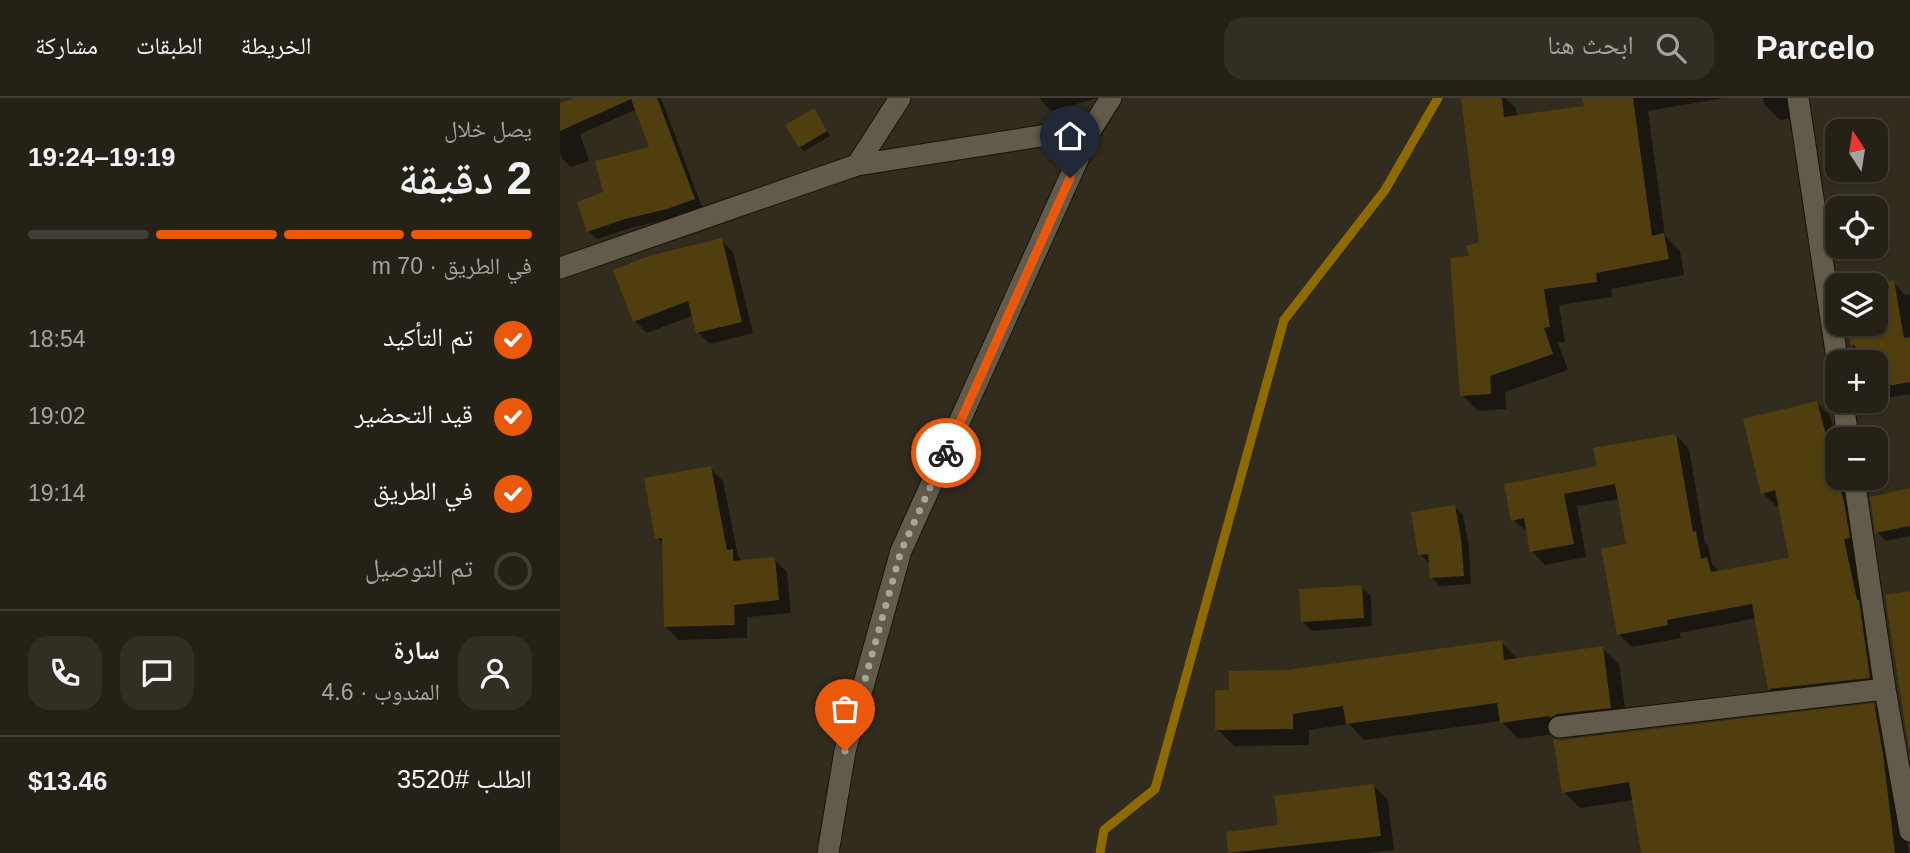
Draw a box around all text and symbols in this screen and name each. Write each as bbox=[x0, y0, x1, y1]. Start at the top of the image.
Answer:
search box bbox=[1224, 17, 1714, 80]
icon: search bbox=[1652, 29, 1690, 67]
text: Parcelo bbox=[1756, 29, 1875, 66]
text: ابحث هنا bbox=[1547, 30, 1634, 60]
text: مشاركة bbox=[35, 32, 98, 59]
text: الطبقات bbox=[136, 32, 203, 59]
text: الخريطة bbox=[241, 32, 311, 59]
pin bbox=[1040, 106, 1100, 178]
text: يصل خلال bbox=[444, 116, 532, 142]
icon: home bbox=[1051, 117, 1089, 155]
north arrow bbox=[1825, 119, 1888, 182]
map controls bbox=[1825, 119, 1888, 490]
text: 19:19–19:24 bbox=[28, 142, 175, 172]
text: 2 دقيقة bbox=[398, 152, 532, 204]
button: locate bbox=[1825, 196, 1888, 259]
text: في الطريق · 70 m bbox=[372, 253, 532, 279]
button: layers bbox=[1825, 273, 1888, 336]
icon: check bbox=[494, 321, 532, 359]
text: تم التأكيد bbox=[383, 322, 473, 352]
text: 18:54 bbox=[28, 326, 86, 352]
button: + bbox=[1825, 350, 1888, 413]
icon: check bbox=[494, 398, 532, 436]
text: قيد التحضير bbox=[355, 399, 473, 429]
text: 19:02 bbox=[28, 403, 86, 429]
courier bbox=[911, 418, 981, 488]
button: − bbox=[1825, 427, 1888, 490]
icon: bike bbox=[927, 434, 965, 472]
icon: check bbox=[494, 475, 532, 513]
text: في الطريق bbox=[373, 476, 473, 506]
text: 19:14 bbox=[28, 480, 86, 506]
text: تم التوصيل bbox=[365, 553, 473, 583]
text: سارة bbox=[393, 635, 440, 665]
button: phone bbox=[28, 636, 102, 710]
button: chat bbox=[120, 636, 194, 710]
button: person bbox=[458, 636, 532, 710]
text: المندوب · 4.6 bbox=[322, 679, 440, 705]
pin bbox=[815, 679, 875, 751]
icon: bag bbox=[826, 690, 864, 728]
text: الطلب #3520 bbox=[397, 764, 532, 794]
text: $13.46 bbox=[28, 766, 108, 796]

